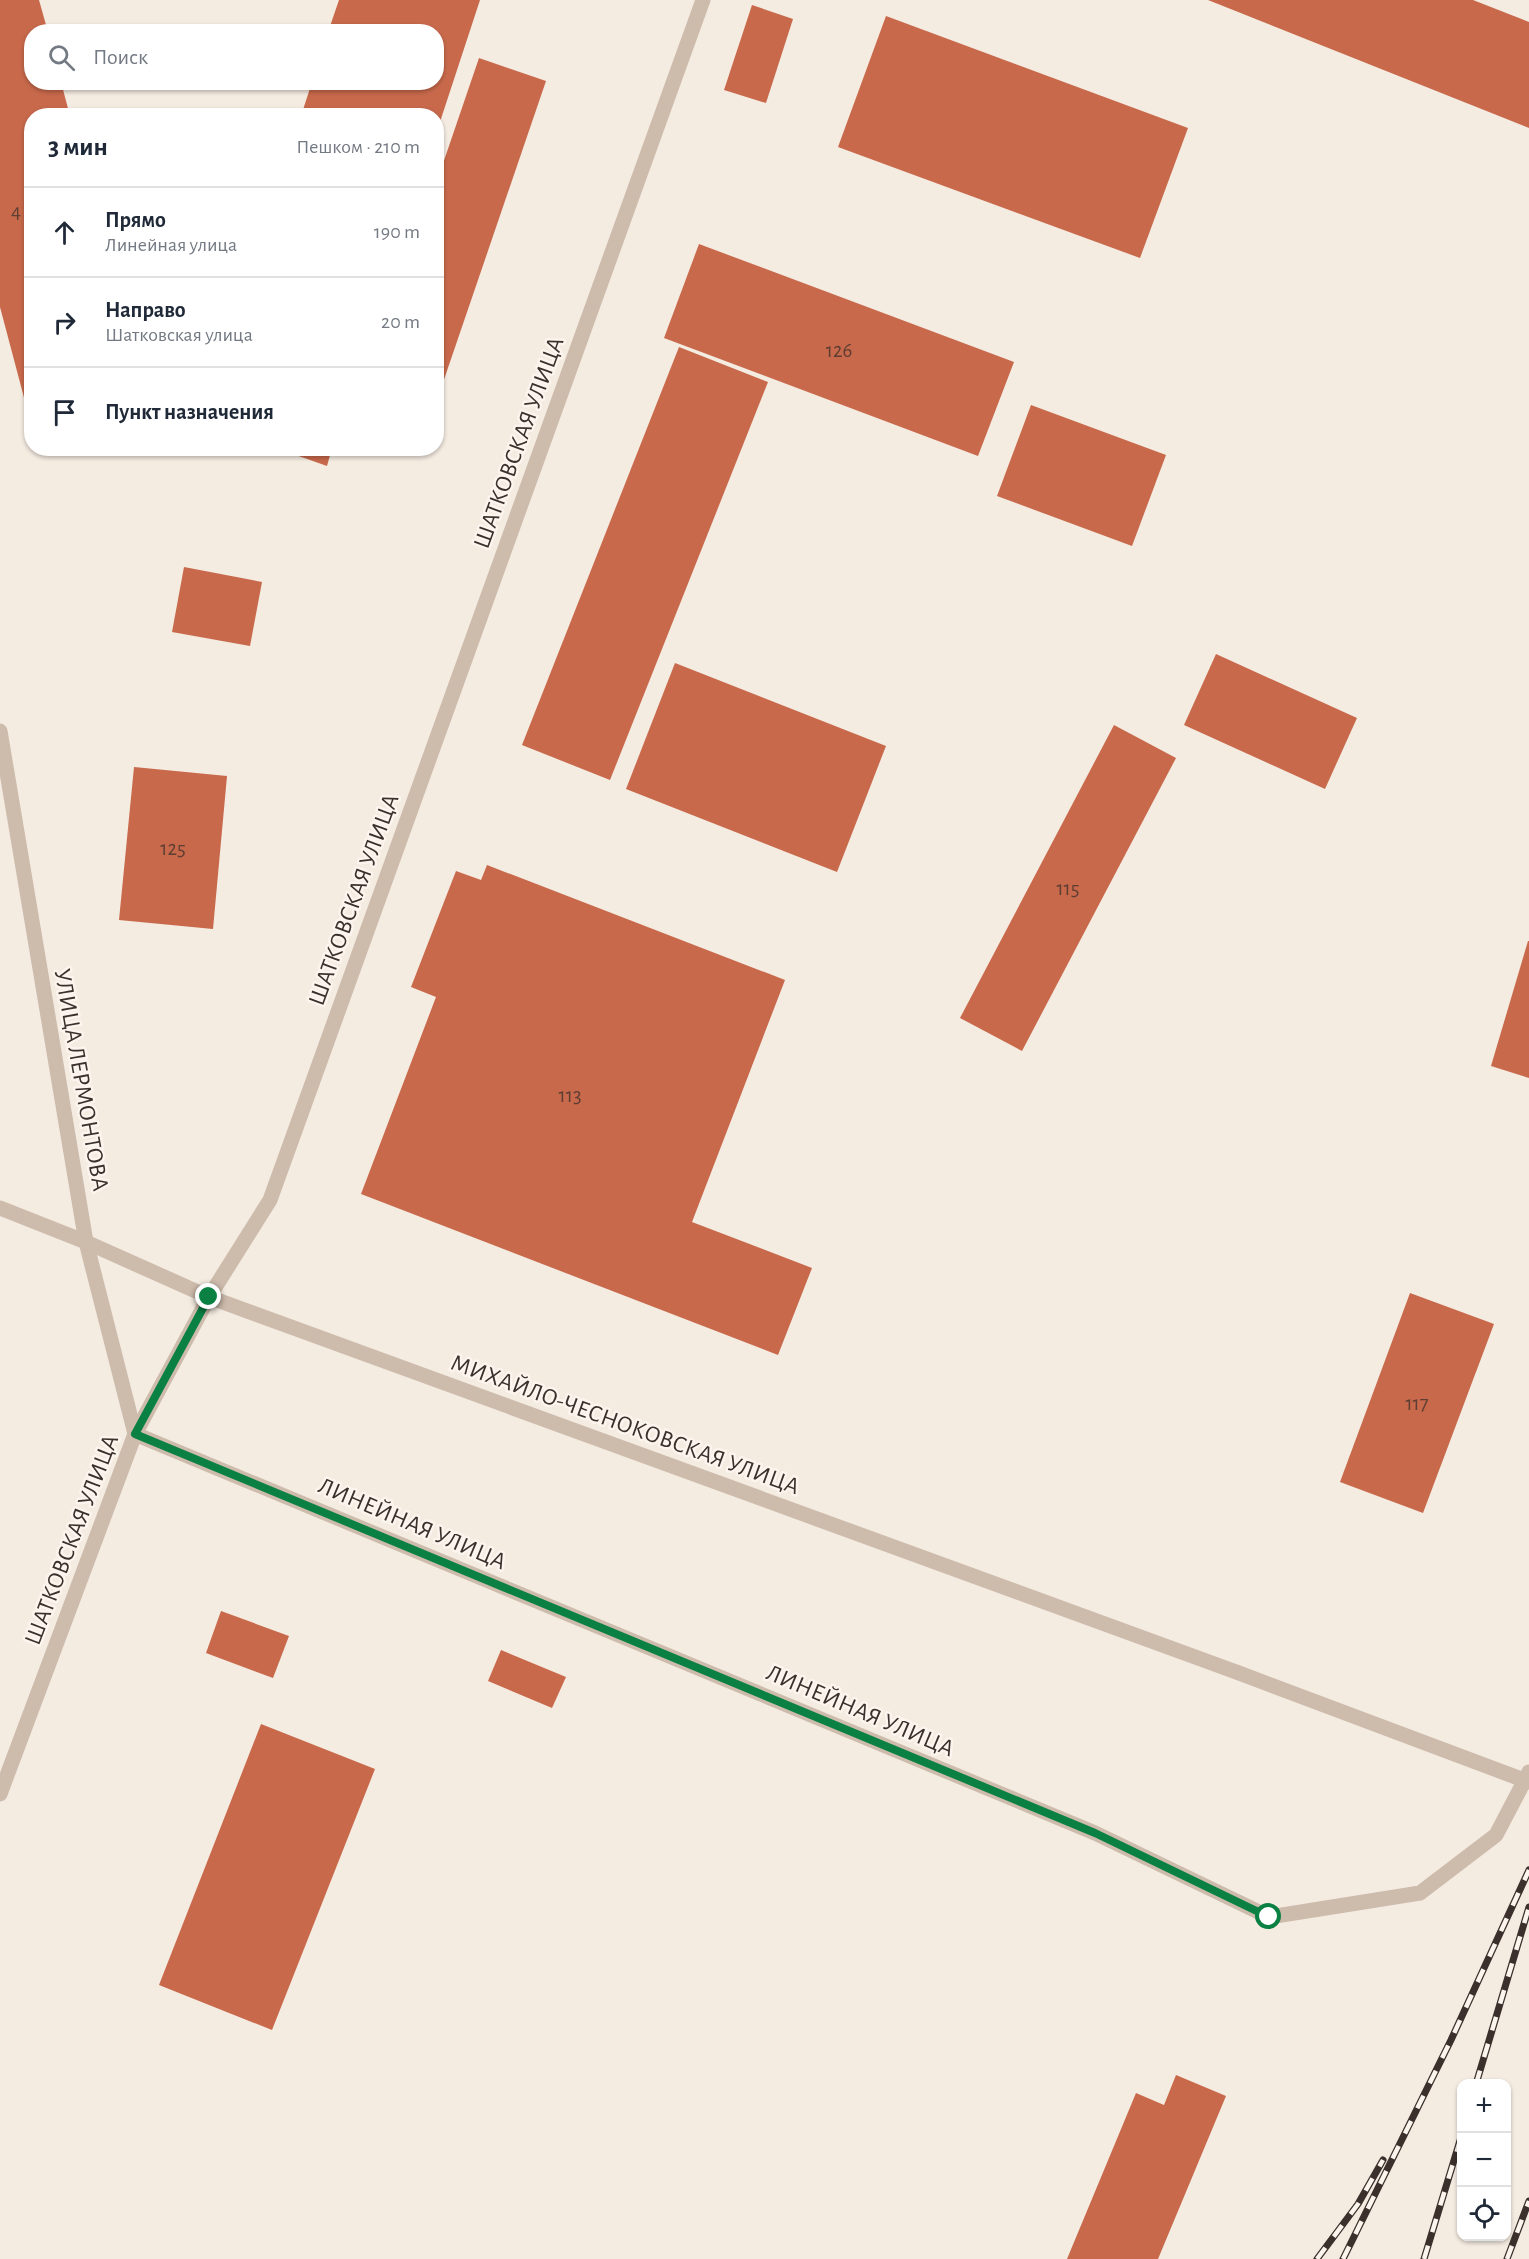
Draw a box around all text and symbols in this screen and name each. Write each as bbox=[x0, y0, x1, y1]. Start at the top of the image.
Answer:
search box bbox=[24, 24, 444, 90]
icon: search bbox=[45, 41, 78, 74]
text: Поиск bbox=[93, 46, 148, 68]
text: 3 мин bbox=[48, 134, 108, 160]
text: Пешком · 210 m bbox=[296, 137, 420, 157]
house number: 4 bbox=[11, 201, 21, 222]
text: Прямо bbox=[105, 209, 166, 231]
icon: ahead bbox=[48, 216, 81, 249]
text: 190 m bbox=[374, 222, 420, 242]
text: Линейная улица bbox=[105, 235, 237, 255]
text: Направо bbox=[105, 299, 186, 321]
icon: right bbox=[48, 306, 81, 339]
text: 20 m bbox=[381, 312, 420, 332]
text: Шатковская улица bbox=[105, 325, 253, 345]
street label: ШАТКОВСКАЯ УЛИЦА bbox=[470, 334, 568, 552]
house number: 126 bbox=[826, 340, 852, 361]
icon: arrive bbox=[48, 396, 81, 429]
text: Пункт назначения bbox=[105, 401, 274, 423]
street label: ШАТКОВСКАЯ УЛИЦА bbox=[305, 791, 403, 1009]
house number: 125 bbox=[160, 838, 186, 859]
house number: 115 bbox=[1056, 878, 1080, 899]
street label: УЛИЦА ЛЕРМОНТОВА bbox=[50, 967, 112, 1193]
house number: 113 bbox=[558, 1085, 582, 1106]
route end bbox=[195, 1283, 221, 1309]
street label: МИХАЙЛО-ЧЕСНОКОВСКАЯ УЛИЦА bbox=[448, 1351, 802, 1499]
house number: 117 bbox=[1405, 1393, 1429, 1414]
street label: ШАТКОВСКАЯ УЛИЦА bbox=[21, 1431, 123, 1649]
street label: ЛИНЕЙНАЯ УЛИЦА bbox=[315, 1474, 509, 1574]
street label: ЛИНЕЙНАЯ УЛИЦА bbox=[763, 1661, 957, 1761]
route start bbox=[1255, 1903, 1281, 1929]
map controls bbox=[1457, 2079, 1511, 2241]
button: + bbox=[1457, 2079, 1511, 2133]
button: − bbox=[1457, 2133, 1511, 2187]
button: locate bbox=[1457, 2187, 1511, 2241]

